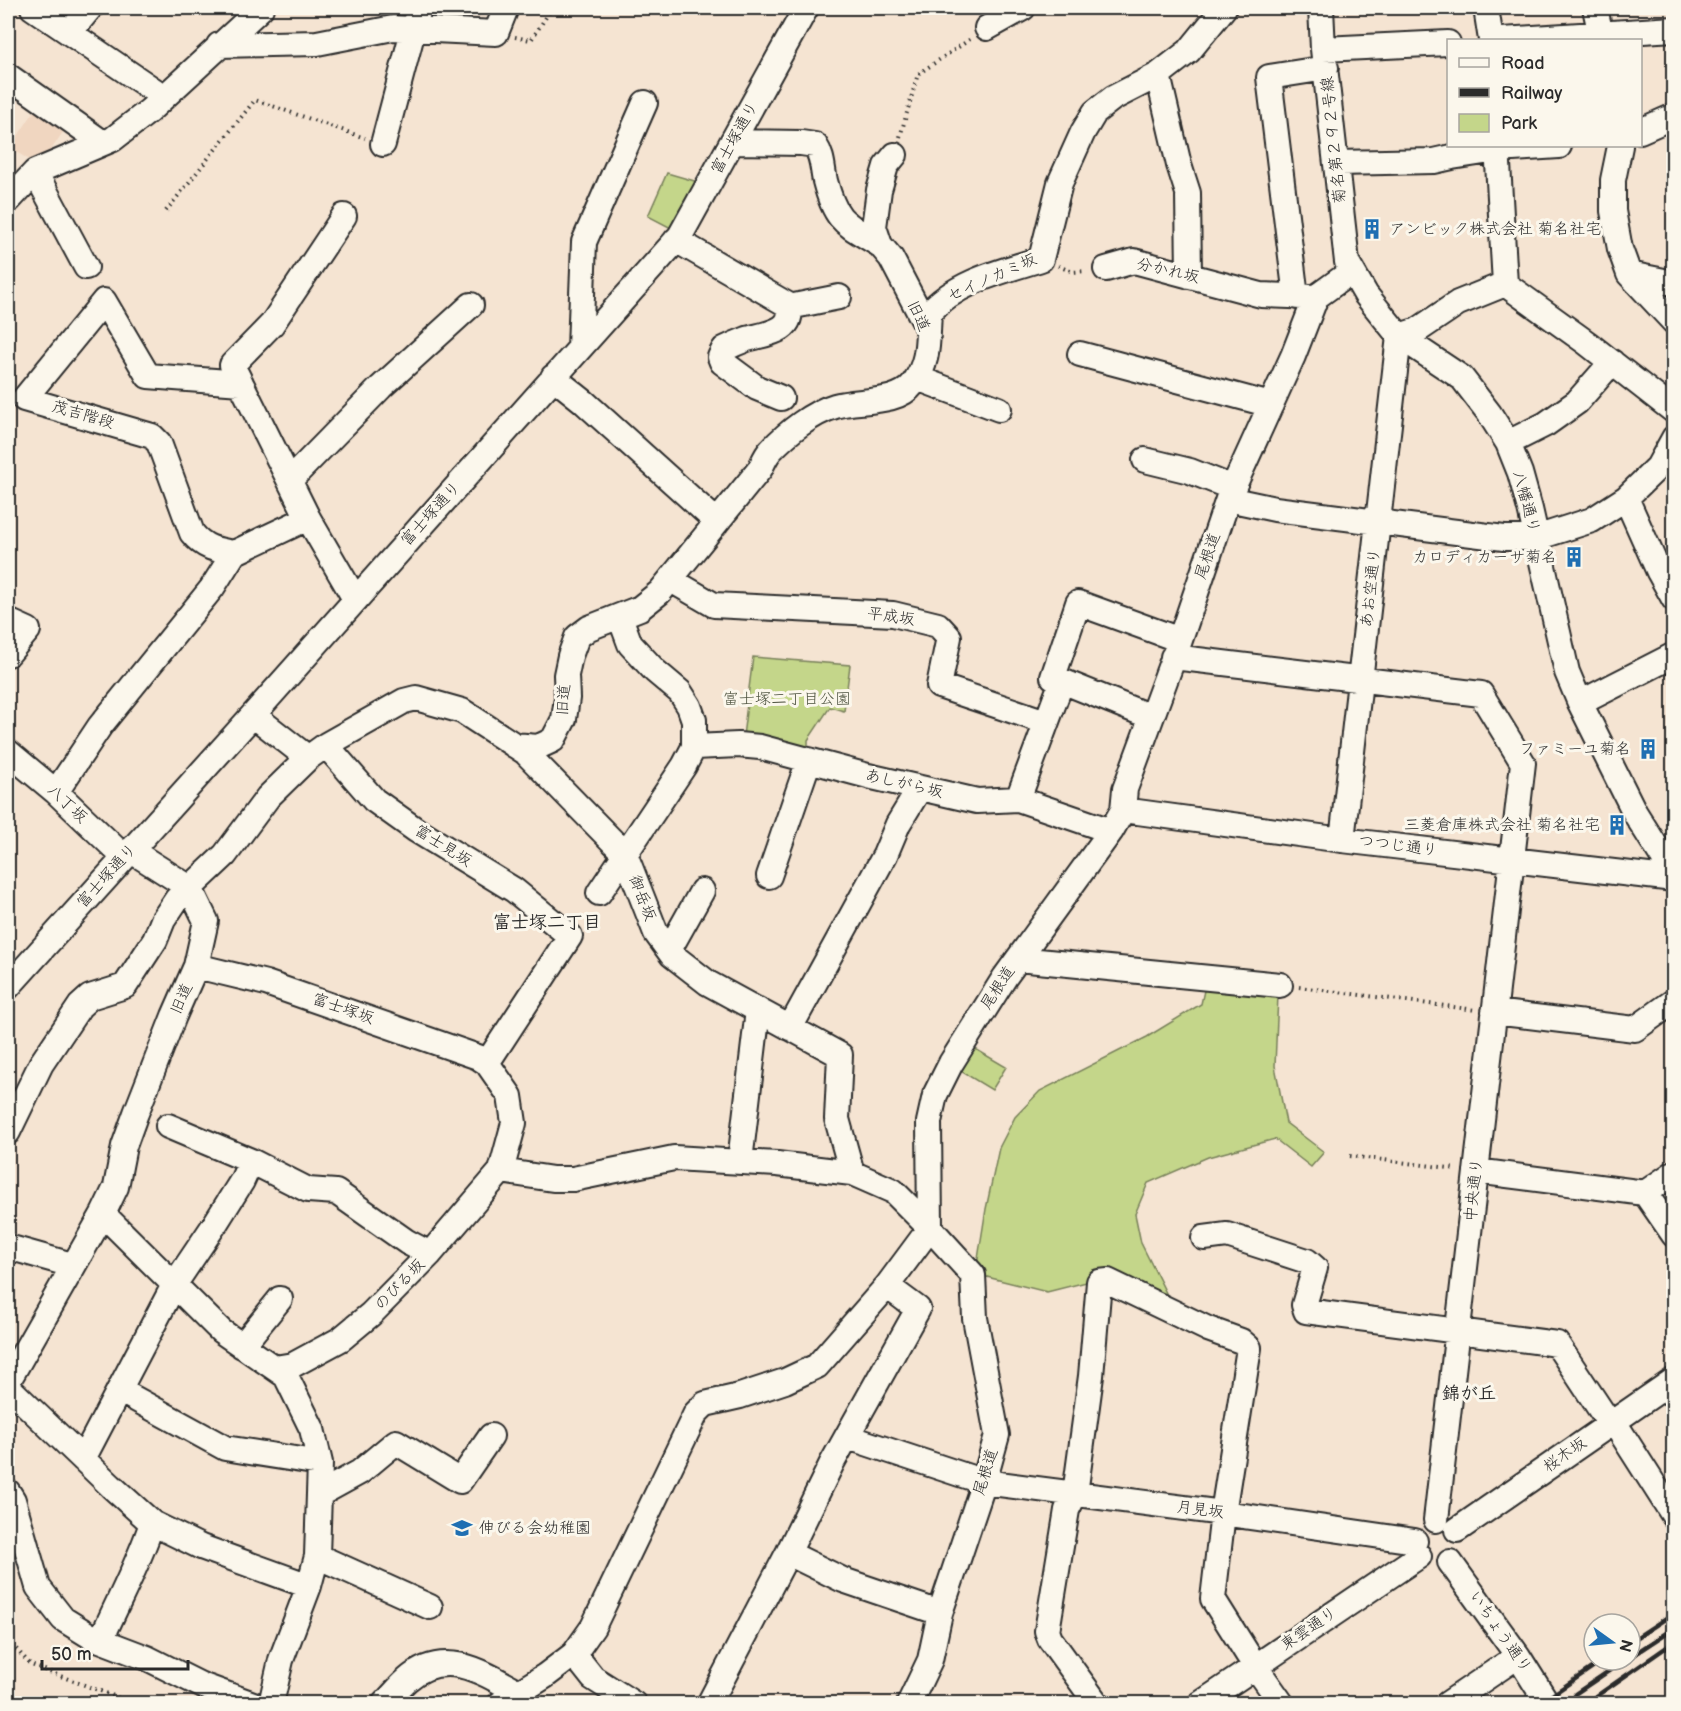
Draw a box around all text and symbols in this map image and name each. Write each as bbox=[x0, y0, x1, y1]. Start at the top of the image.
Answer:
legend bbox=[1447, 39, 1642, 147]
text: Road bbox=[1501, 53, 1545, 74]
street label: 菊名第２９２号線 bbox=[1318, 75, 1350, 205]
text: Railway bbox=[1501, 83, 1563, 104]
street label: 富士塚通り bbox=[707, 98, 763, 178]
text: Park bbox=[1501, 113, 1537, 134]
building icon: アンビック株式会社 菊名社宅 bbox=[1360, 217, 1384, 241]
place label: アンビック株式会社 菊名社宅 bbox=[1389, 220, 1601, 239]
street label: セイノカミ坂 bbox=[944, 250, 1040, 306]
street label: 分かれ坂 bbox=[1135, 255, 1201, 287]
street label: 旧道 bbox=[903, 297, 933, 335]
street label: 茂吉階段 bbox=[50, 397, 116, 433]
street label: 八幡通り bbox=[1509, 469, 1543, 535]
street label: 富士塚通り bbox=[397, 478, 465, 550]
street label: 尾根道 bbox=[1191, 530, 1225, 582]
building icon: カロディカーサ菊名 bbox=[1562, 545, 1586, 569]
street label: あお空通り bbox=[1357, 547, 1385, 629]
place label: カロディカーサ菊名 bbox=[1412, 548, 1557, 567]
street label: 平成坂 bbox=[866, 604, 916, 630]
street label: 旧道 bbox=[553, 683, 575, 717]
park label: 富士塚二丁目公園 bbox=[723, 690, 851, 709]
building icon: ファミーユ菊名 bbox=[1636, 737, 1660, 761]
place label: ファミーユ菊名 bbox=[1519, 740, 1631, 759]
street label: あしがら坂 bbox=[863, 766, 945, 802]
street label: 八丁坂 bbox=[43, 781, 91, 827]
building icon: 三菱倉庫株式会社 菊名社宅 bbox=[1605, 813, 1629, 837]
place label: 三菱倉庫株式会社 菊名社宅 bbox=[1404, 816, 1600, 835]
street label: 富士見坂 bbox=[411, 821, 475, 871]
street label: つつじ通り bbox=[1357, 832, 1439, 860]
street label: 富士塚通り bbox=[73, 840, 141, 912]
street label: 御岳坂 bbox=[625, 872, 659, 924]
district label: 富士塚二丁目 bbox=[493, 912, 601, 933]
street label: 尾根道 bbox=[977, 963, 1019, 1013]
street label: 旧道 bbox=[167, 981, 197, 1017]
street label: 富士塚坂 bbox=[310, 990, 376, 1028]
street label: 中央通り bbox=[1461, 1157, 1487, 1223]
street label: のびる坂 bbox=[371, 1255, 429, 1315]
district label: 錦が丘 bbox=[1442, 1383, 1496, 1404]
street label: 桜木坂 bbox=[1540, 1433, 1590, 1477]
street label: 尾根道 bbox=[970, 1446, 1002, 1498]
street label: 月見坂 bbox=[1175, 1498, 1225, 1522]
school or university icon: 伸びる会幼稚園 bbox=[450, 1516, 474, 1540]
place label: 伸びる会幼稚園 bbox=[479, 1519, 591, 1538]
street label: いちょう通り bbox=[1465, 1587, 1535, 1677]
street label: 東雲通り bbox=[1277, 1603, 1341, 1655]
north arrow bbox=[1582, 1612, 1642, 1672]
scale bar bbox=[42, 1633, 188, 1671]
text: N bbox=[1614, 1637, 1636, 1654]
text: 50 m bbox=[51, 1644, 92, 1665]

